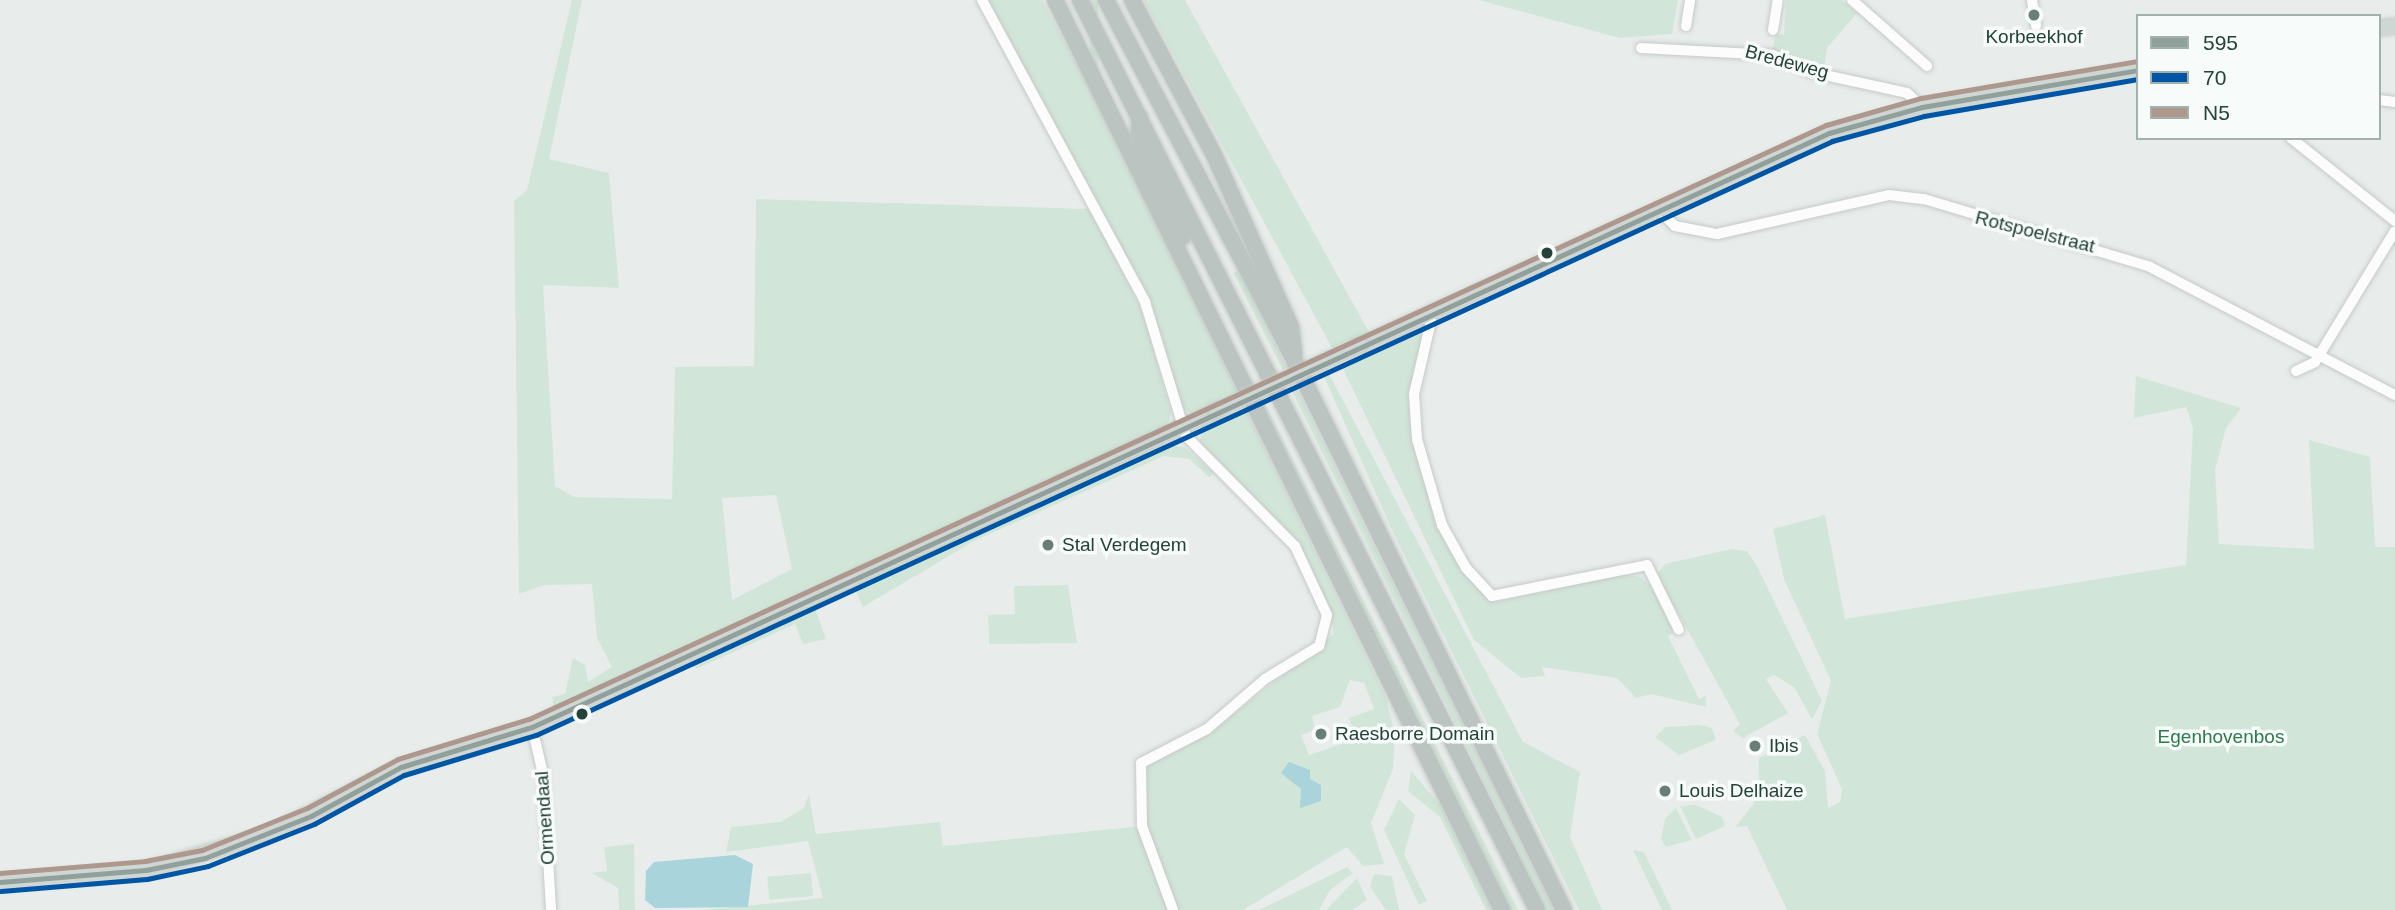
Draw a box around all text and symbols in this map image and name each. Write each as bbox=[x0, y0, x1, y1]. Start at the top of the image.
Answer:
marker: Korbeekhof bbox=[2026, 7, 2042, 23]
legend bbox=[2136, 14, 2381, 140]
place label: Korbeekhof bbox=[1985, 26, 2083, 48]
text: 595 bbox=[2203, 31, 2238, 54]
street label: Bredeweg bbox=[1743, 40, 1831, 84]
text: 70 bbox=[2203, 66, 2226, 89]
text: N5 bbox=[2203, 101, 2230, 124]
street label: Rotspoelstraat bbox=[1973, 206, 2097, 258]
unlabelled marker bbox=[1540, 246, 1554, 260]
place label: Stal Verdegem bbox=[1062, 534, 1187, 556]
marker: Stal Verdegem bbox=[1040, 537, 1056, 553]
unlabelled marker bbox=[575, 707, 589, 721]
place label: Raesborre Domain bbox=[1335, 723, 1494, 745]
marker: Raesborre Domain bbox=[1313, 726, 1329, 742]
park label: Egenhovenbos bbox=[2158, 726, 2284, 748]
place label: Ibis bbox=[1769, 735, 1799, 757]
marker: Ibis bbox=[1747, 738, 1763, 754]
street label: Ormendaal bbox=[530, 770, 560, 866]
place label: Louis Delhaize bbox=[1679, 780, 1804, 802]
marker: Louis Delhaize bbox=[1657, 783, 1673, 799]

